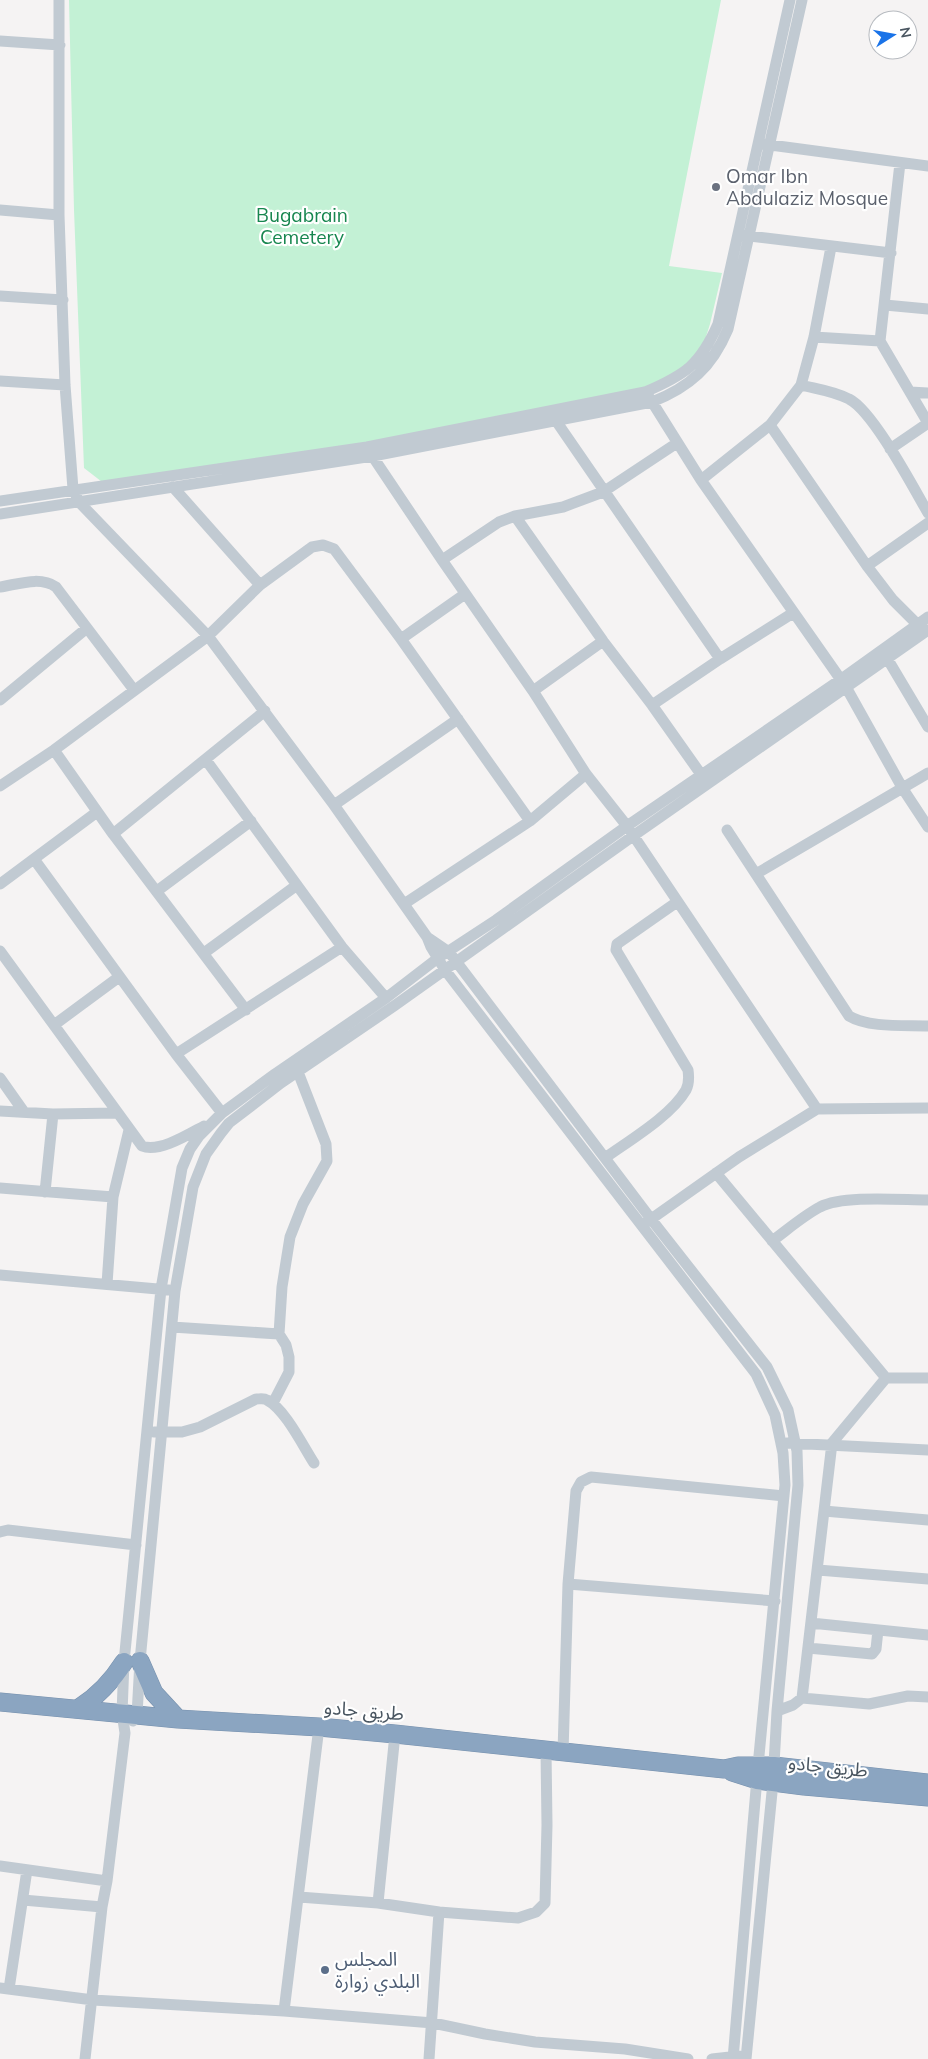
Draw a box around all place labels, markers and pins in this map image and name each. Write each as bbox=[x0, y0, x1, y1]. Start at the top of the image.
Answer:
place label: Omar Ibn Abdulaziz Mosque bbox=[726, 164, 888, 210]
marker: Omar Ibn Abdulaziz Mosque bbox=[710, 181, 722, 193]
place label: المجلس البلدي زوارة bbox=[335, 1947, 420, 1996]
marker: المجلس البلدي زوارة bbox=[319, 1964, 331, 1976]

